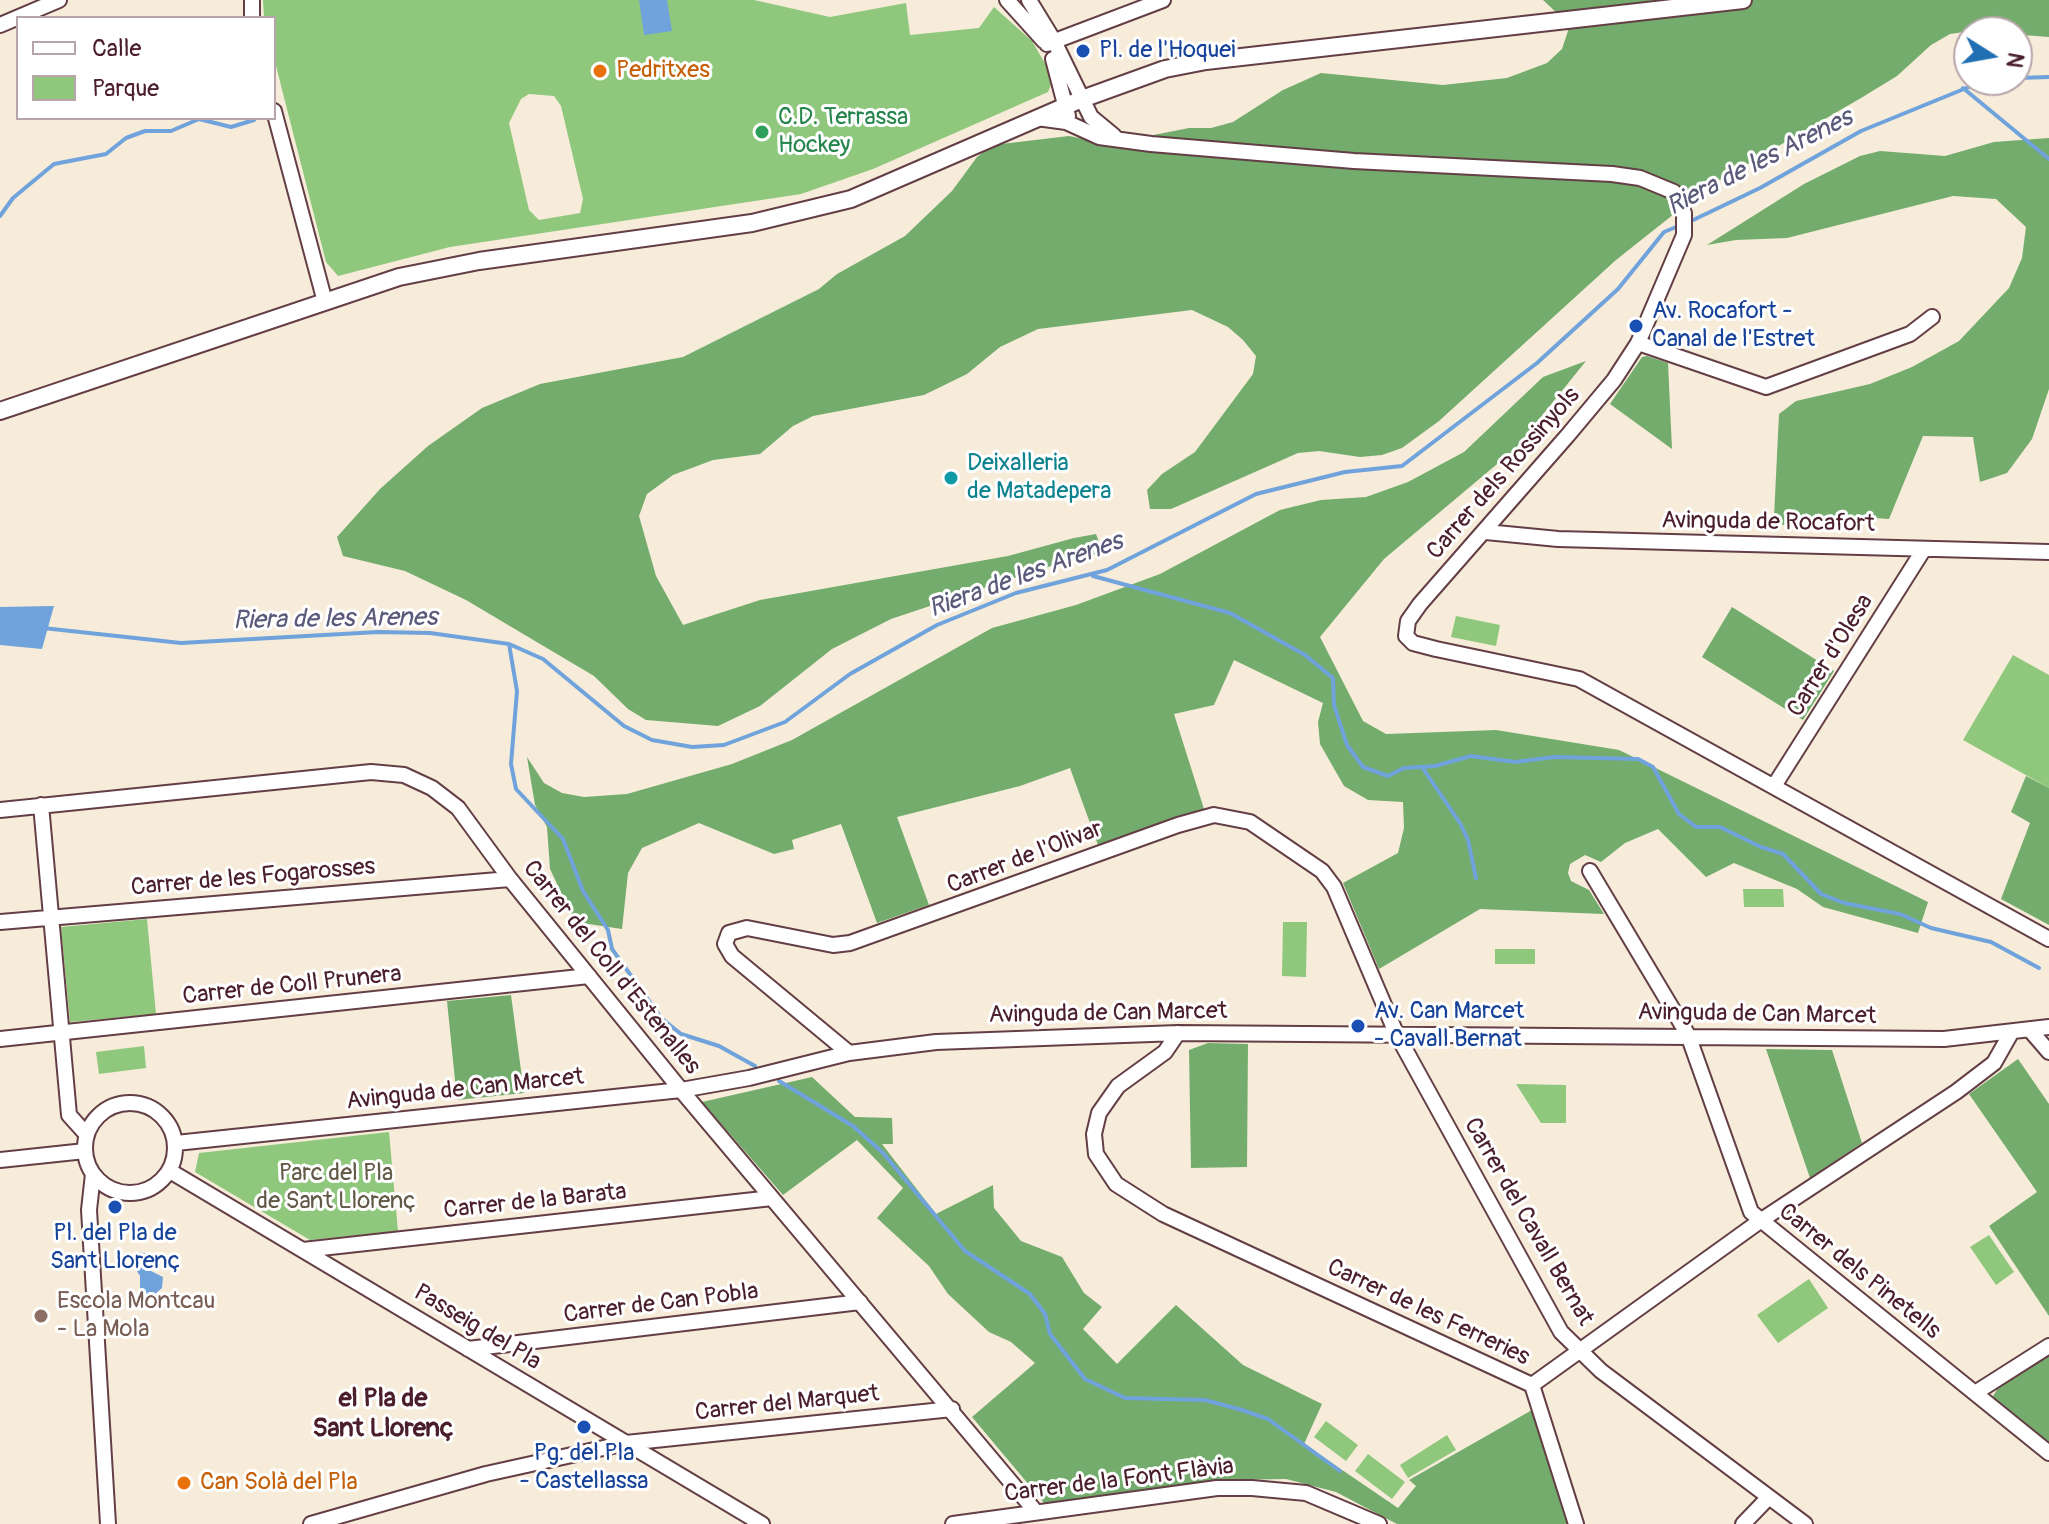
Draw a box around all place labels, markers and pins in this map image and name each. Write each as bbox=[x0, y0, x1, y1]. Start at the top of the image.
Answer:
place label: Pl. de l'Hoquei bbox=[1099, 37, 1235, 65]
marker: Pl. de l'Hoquei bbox=[1074, 42, 1092, 60]
place label: Pedritxes bbox=[616, 57, 710, 85]
marker: Pedritxes bbox=[591, 62, 609, 80]
place label: C.D. Terrassa Hockey bbox=[778, 104, 908, 160]
marker: C.D. Terrassa Hockey bbox=[753, 123, 771, 141]
place label: Av. Rocafort - Canal de l'Estret bbox=[1652, 298, 1815, 354]
marker: Av. Rocafort - Canal de l'Estret bbox=[1627, 317, 1645, 335]
place label: Deixalleria de Matadepera bbox=[967, 450, 1111, 506]
marker: Deixalleria de Matadepera bbox=[942, 469, 960, 487]
place label: Av. Can Marcet - Cavall Bernat bbox=[1374, 998, 1524, 1054]
marker: Av. Can Marcet - Cavall Bernat bbox=[1349, 1017, 1367, 1035]
marker: Pl. del Pla de Sant Llorenç bbox=[106, 1198, 124, 1216]
place label: Pl. del Pla de Sant Llorenç bbox=[50, 1220, 180, 1276]
place label: Escola Montcau - La Mola bbox=[57, 1288, 215, 1344]
marker: Escola Montcau - La Mola bbox=[32, 1307, 50, 1325]
marker: Pg. del Pla - Castellassa bbox=[575, 1418, 593, 1436]
place label: Pg. del Pla - Castellassa bbox=[520, 1440, 648, 1496]
place label: Can Solà del Pla bbox=[200, 1469, 358, 1497]
marker: Can Solà del Pla bbox=[175, 1474, 193, 1492]

